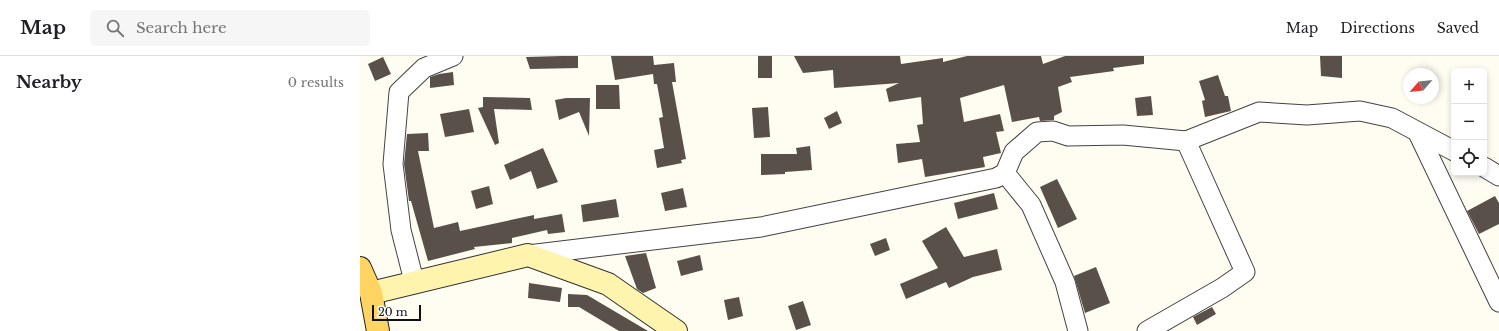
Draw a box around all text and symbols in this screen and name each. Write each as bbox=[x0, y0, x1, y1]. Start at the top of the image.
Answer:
search box bbox=[90, 10, 370, 46]
text: Map bbox=[20, 16, 66, 39]
icon: search bbox=[104, 17, 126, 39]
text: Search here bbox=[136, 18, 227, 37]
text: Map bbox=[1286, 19, 1318, 37]
text: Directions bbox=[1340, 19, 1415, 37]
text: Saved bbox=[1437, 19, 1479, 37]
north arrow bbox=[1403, 68, 1439, 104]
map controls bbox=[1451, 68, 1487, 176]
button: + bbox=[1451, 68, 1487, 104]
text: Nearby bbox=[16, 72, 82, 93]
text: 0 results bbox=[288, 74, 344, 91]
button: − bbox=[1451, 104, 1487, 140]
button: locate bbox=[1451, 140, 1487, 176]
scale bar bbox=[372, 303, 421, 322]
text: 20 m bbox=[378, 305, 408, 319]

